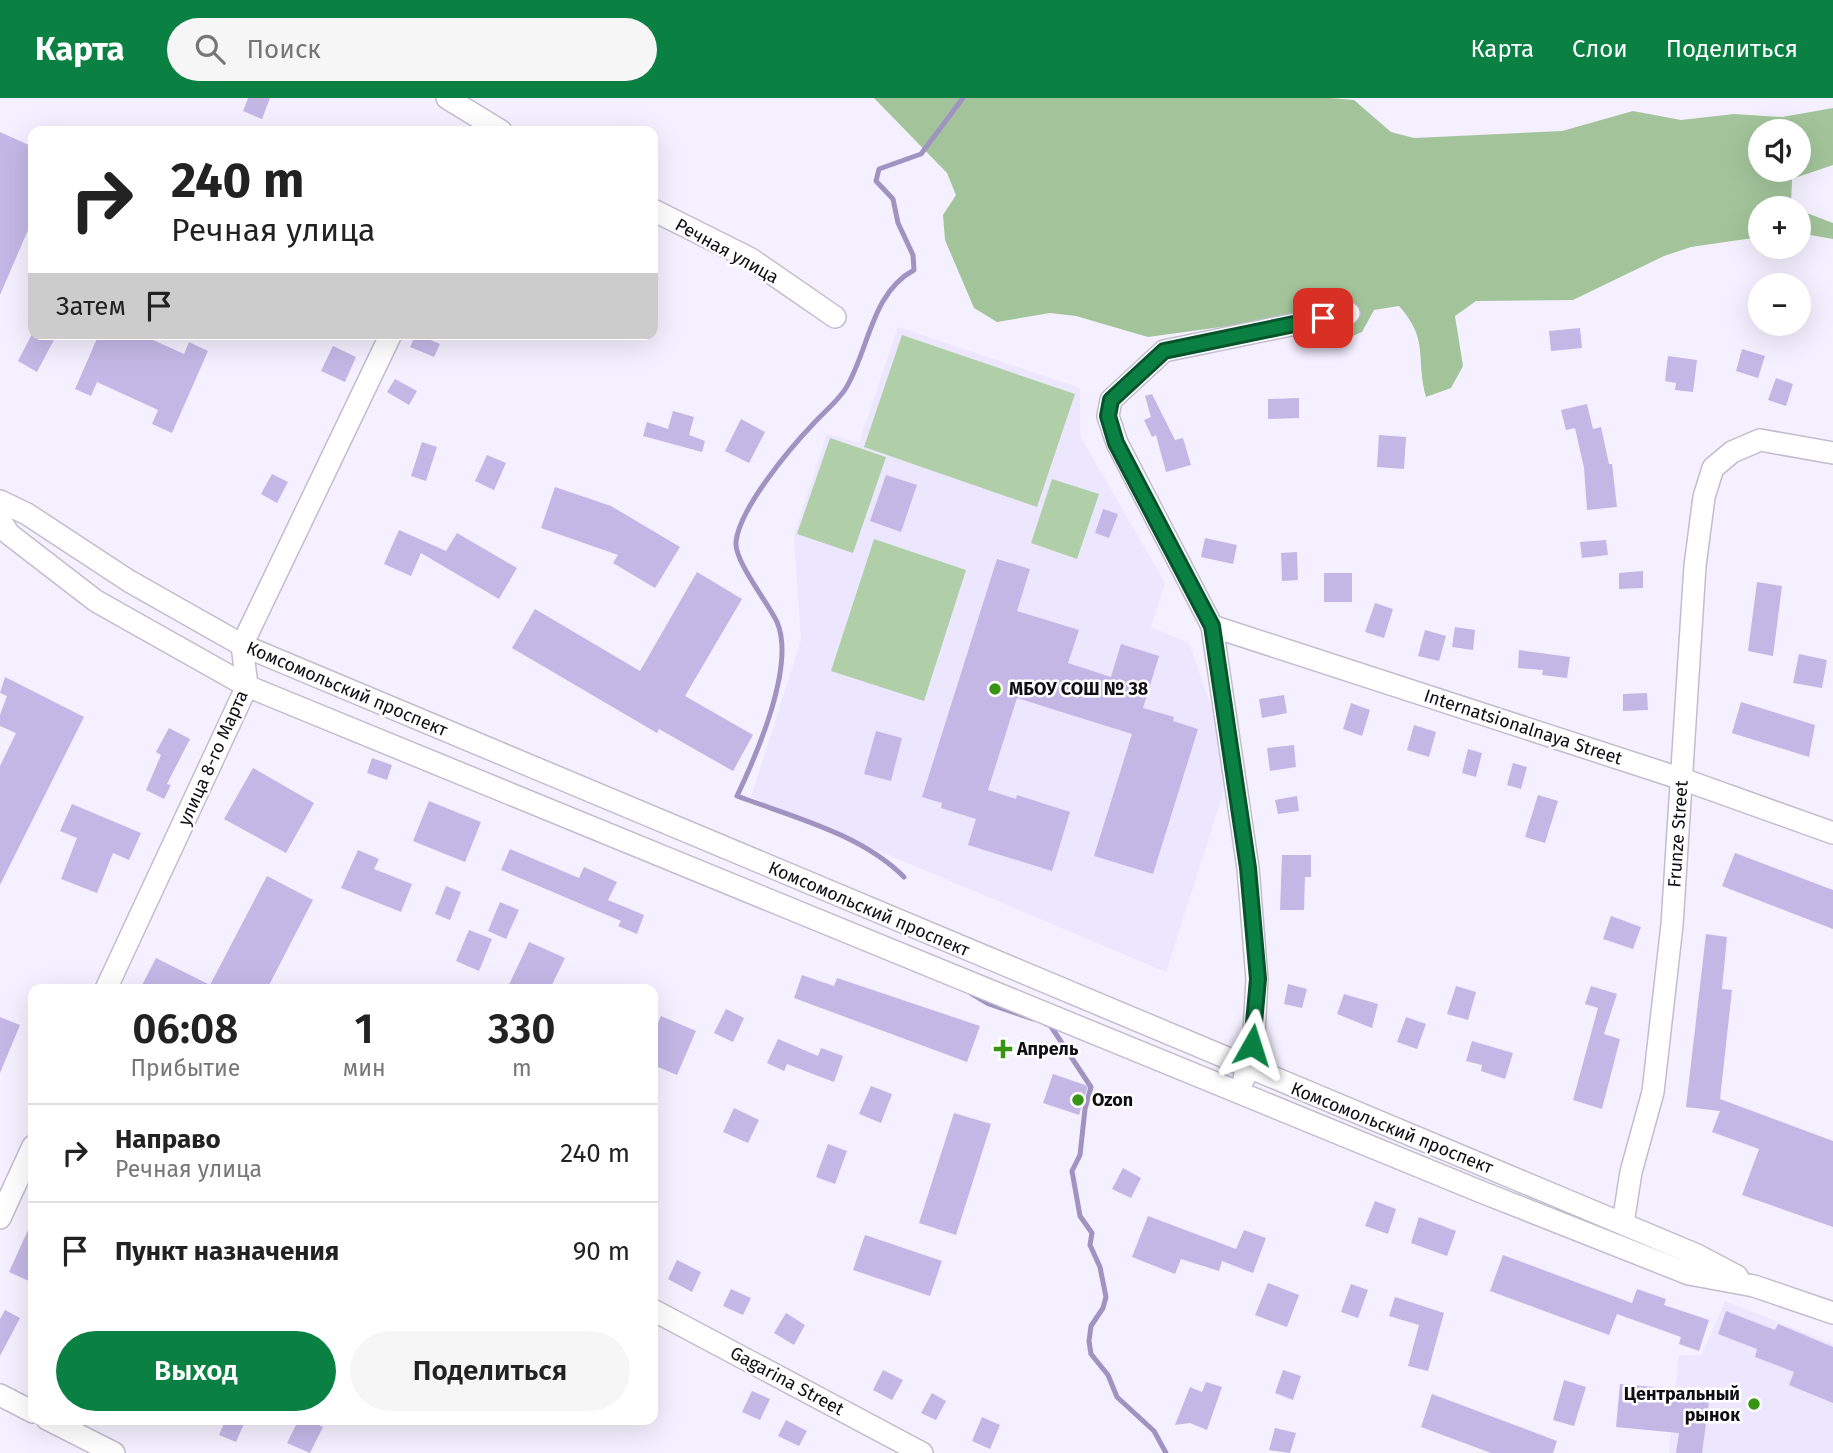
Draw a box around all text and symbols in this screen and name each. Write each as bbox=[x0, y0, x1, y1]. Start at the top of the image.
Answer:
search box bbox=[167, 18, 657, 81]
text: Карта bbox=[35, 29, 125, 69]
icon: search bbox=[191, 30, 229, 68]
text: Поиск bbox=[247, 34, 321, 65]
text: Карта bbox=[1470, 35, 1534, 63]
text: Слои bbox=[1572, 35, 1628, 63]
text: Поделиться bbox=[1666, 35, 1798, 63]
map controls bbox=[1748, 119, 1811, 336]
button: sound bbox=[1748, 119, 1811, 182]
text: 240 m bbox=[171, 151, 304, 210]
icon: right bbox=[56, 154, 147, 245]
button: + bbox=[1748, 196, 1811, 259]
text: Речная улица bbox=[171, 211, 375, 249]
street label: Речная улица bbox=[671, 214, 783, 288]
button: − bbox=[1748, 273, 1811, 336]
icon: arrive bbox=[140, 287, 178, 325]
pin bbox=[1293, 288, 1353, 348]
text: Затем bbox=[56, 291, 126, 322]
icon: arrive bbox=[1304, 299, 1342, 337]
street label: Комсомольский проспект bbox=[243, 637, 452, 742]
place label: МБОУ СОШ № 38 bbox=[1009, 678, 1148, 700]
marker: МБОУ СОШ № 38 bbox=[987, 681, 1003, 697]
street label: Internatsionalnaya Street bbox=[1421, 685, 1625, 770]
street label: улица 8-го Марта bbox=[173, 687, 253, 829]
street label: Frunze Street bbox=[1663, 779, 1693, 888]
street label: Комсомольский проспект bbox=[765, 857, 974, 962]
text: 06:08 bbox=[132, 1004, 238, 1054]
text: 1 bbox=[355, 1004, 374, 1054]
text: 330 bbox=[488, 1004, 556, 1054]
position arrow bbox=[1215, 1008, 1289, 1082]
place label: Апрель bbox=[1016, 1038, 1079, 1060]
marker: Апрель bbox=[995, 1041, 1011, 1057]
text: Прибытие bbox=[130, 1054, 240, 1082]
text: мин bbox=[343, 1054, 386, 1082]
text: m bbox=[512, 1054, 532, 1082]
street label: Комсомольский проспект bbox=[1288, 1077, 1497, 1179]
place label: Ozon bbox=[1092, 1089, 1133, 1111]
marker: Ozon bbox=[1070, 1092, 1086, 1108]
text: Направо bbox=[115, 1124, 221, 1155]
icon: right bbox=[56, 1134, 94, 1172]
text: 240 m bbox=[560, 1138, 630, 1169]
text: Речная улица bbox=[115, 1155, 262, 1183]
icon: arrive bbox=[56, 1232, 94, 1270]
text: Пункт назначения bbox=[115, 1236, 339, 1267]
text: 90 m bbox=[573, 1236, 630, 1267]
button: Выход bbox=[56, 1331, 336, 1411]
button: Поделиться bbox=[350, 1331, 630, 1411]
street label: Gagarina Street bbox=[726, 1342, 848, 1420]
place label: Центральный рынок bbox=[1624, 1383, 1740, 1426]
marker: Центральный рынок bbox=[1746, 1396, 1762, 1412]

